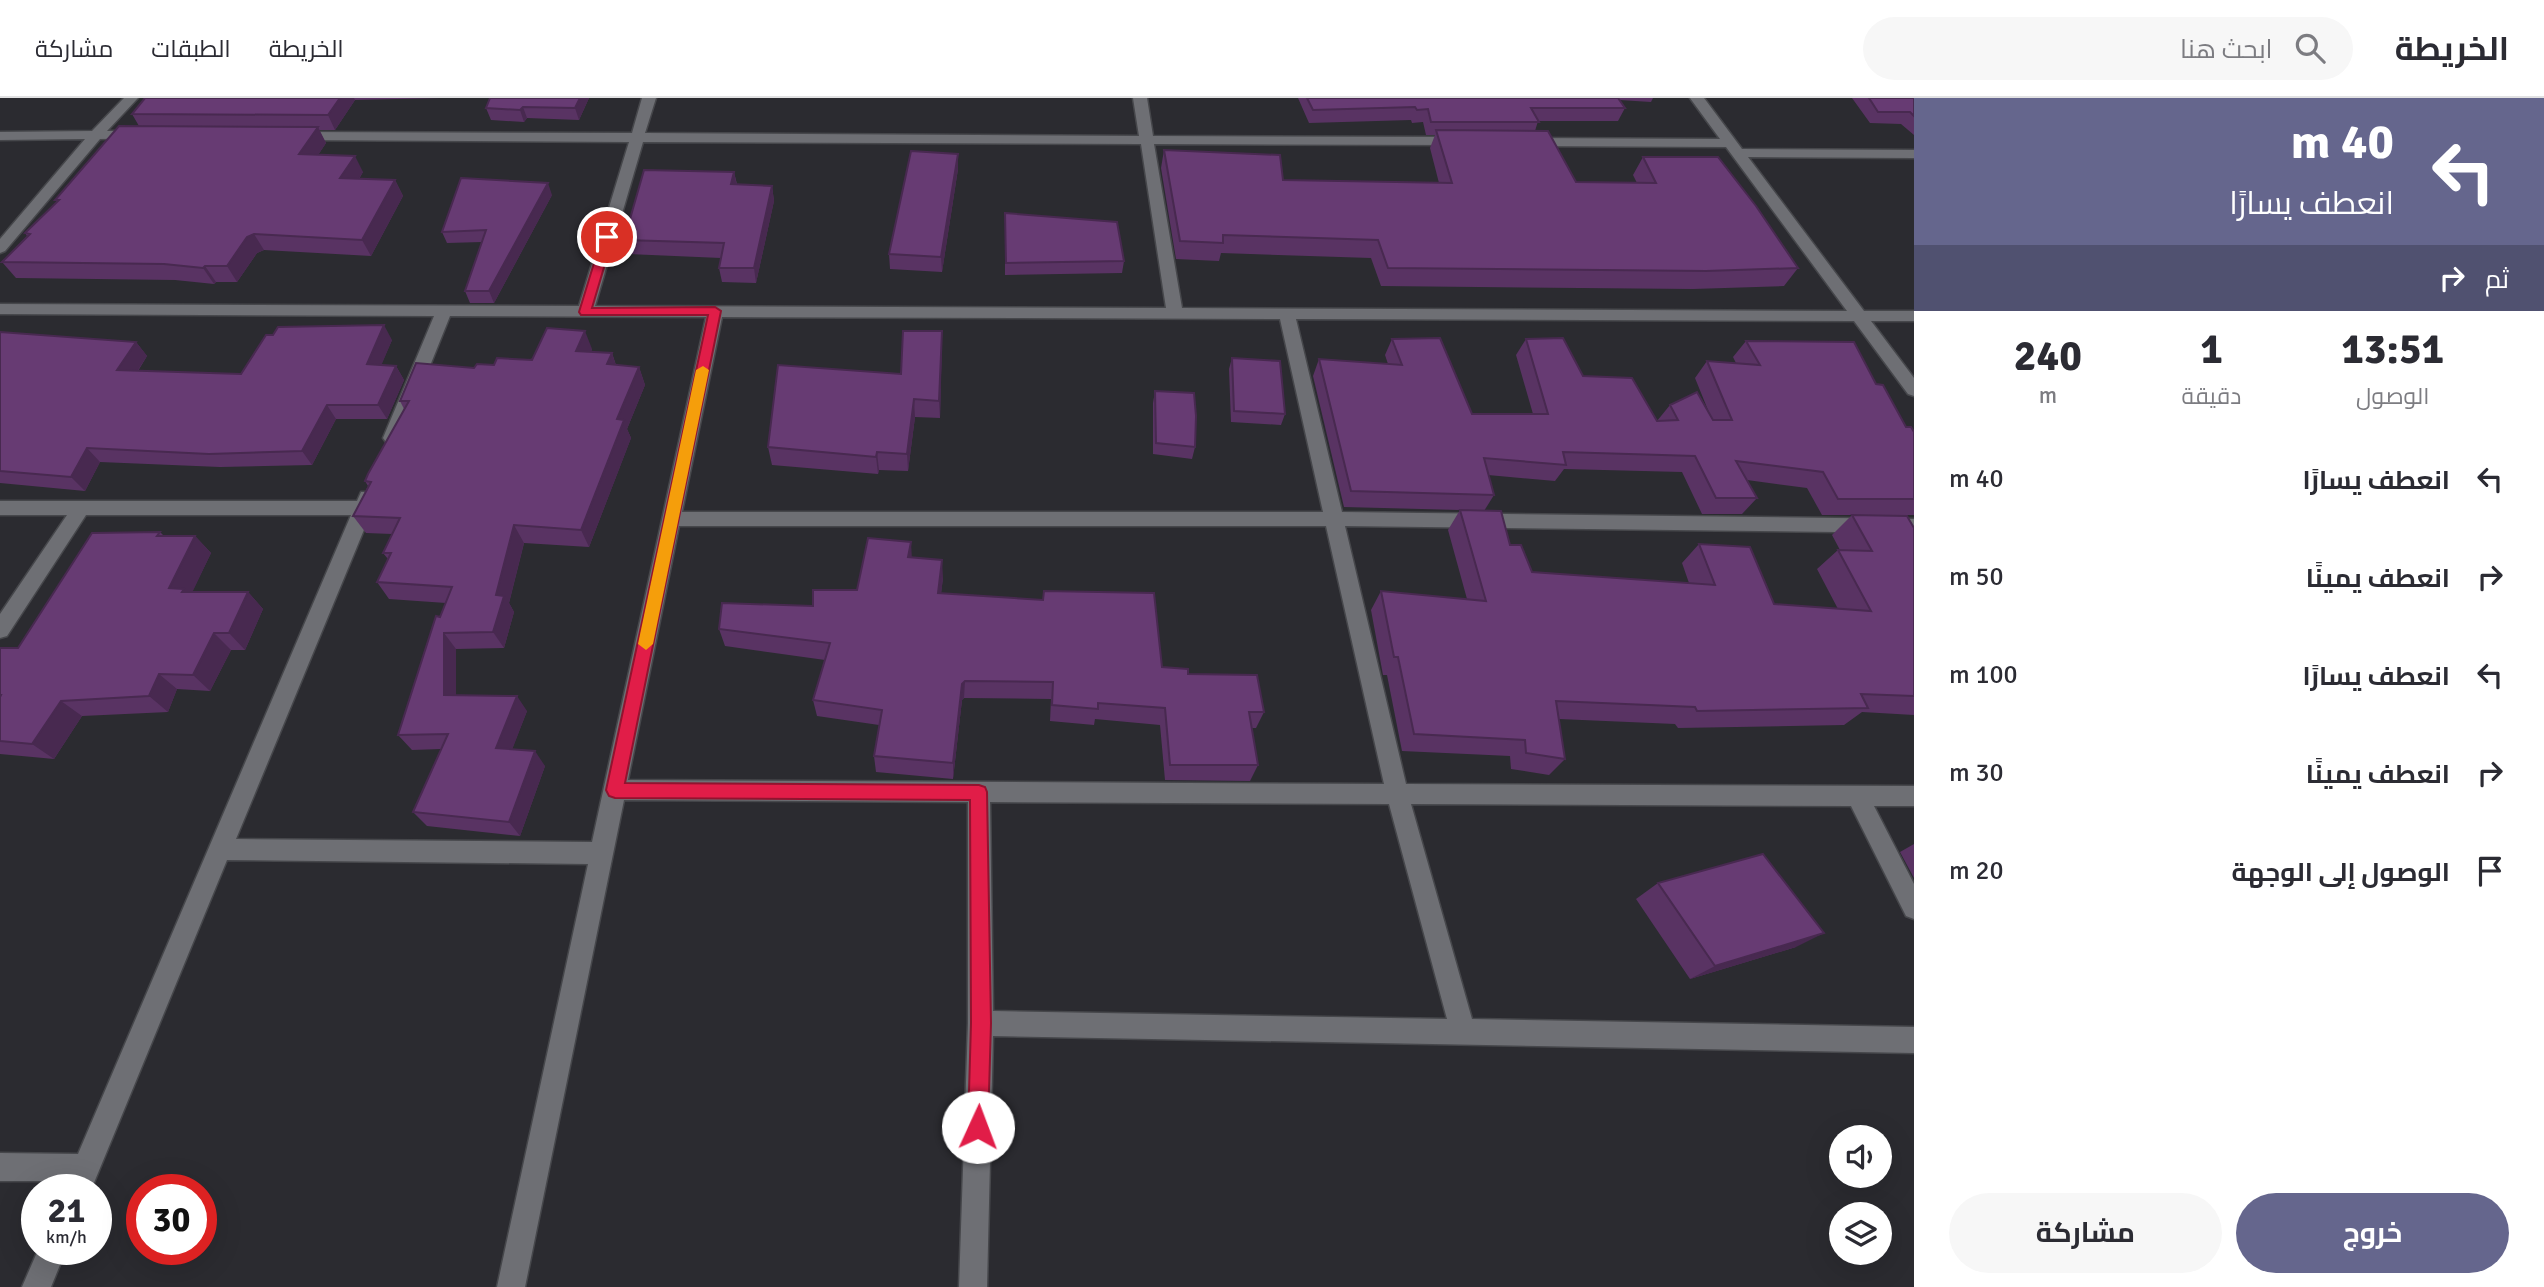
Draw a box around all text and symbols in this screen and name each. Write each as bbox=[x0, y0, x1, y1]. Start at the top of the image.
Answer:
search box bbox=[1863, 17, 2353, 80]
icon: search bbox=[2291, 29, 2329, 67]
text: الخريطة bbox=[2395, 29, 2509, 70]
text: مشاركة bbox=[35, 34, 113, 64]
text: الطبقات bbox=[151, 34, 231, 64]
text: الخريطة bbox=[269, 34, 344, 64]
text: ابحث هنا bbox=[2180, 34, 2273, 66]
text: 40 m bbox=[2291, 112, 2394, 172]
icon: left bbox=[2418, 126, 2509, 217]
text: انعطف يسارًا bbox=[2229, 184, 2394, 223]
pin bbox=[577, 207, 637, 267]
icon: arrive bbox=[588, 218, 626, 256]
icon: right bbox=[2433, 259, 2471, 297]
text: ثم bbox=[2485, 264, 2509, 296]
text: 1 bbox=[2200, 324, 2223, 375]
text: 13:51 bbox=[2341, 324, 2444, 375]
text: 240 bbox=[2014, 331, 2082, 382]
text: m bbox=[2039, 381, 2057, 410]
text: دقيقة bbox=[2182, 382, 2241, 411]
text: الوصول bbox=[2356, 382, 2429, 411]
icon: left bbox=[2471, 460, 2509, 498]
text: 40 m bbox=[1949, 463, 2004, 495]
text: انعطف يسارًا bbox=[2302, 465, 2450, 497]
icon: right bbox=[2471, 558, 2509, 596]
text: 50 m bbox=[1949, 561, 2004, 593]
text: انعطف يمينًا bbox=[2306, 563, 2450, 595]
icon: left bbox=[2471, 656, 2509, 694]
text: 100 m bbox=[1949, 659, 2018, 691]
text: انعطف يسارًا bbox=[2302, 661, 2450, 693]
icon: right bbox=[2471, 754, 2509, 792]
text: 30 m bbox=[1949, 757, 2004, 789]
text: انعطف يمينًا bbox=[2306, 759, 2450, 791]
icon: arrive bbox=[2471, 852, 2509, 890]
text: 20 m bbox=[1949, 855, 2004, 887]
text: الوصول إلى الوجهة bbox=[2231, 857, 2450, 889]
position arrow bbox=[941, 1090, 1015, 1164]
map controls bbox=[1829, 1125, 1892, 1265]
button: sound bbox=[1829, 1125, 1892, 1188]
speed limit sign: 30 bbox=[126, 1174, 217, 1265]
text: 21 bbox=[48, 1189, 85, 1232]
button: مشاركة bbox=[1949, 1193, 2222, 1273]
button: خروج bbox=[2236, 1193, 2509, 1273]
button: layers bbox=[1829, 1202, 1892, 1265]
text: km/h bbox=[46, 1226, 87, 1248]

